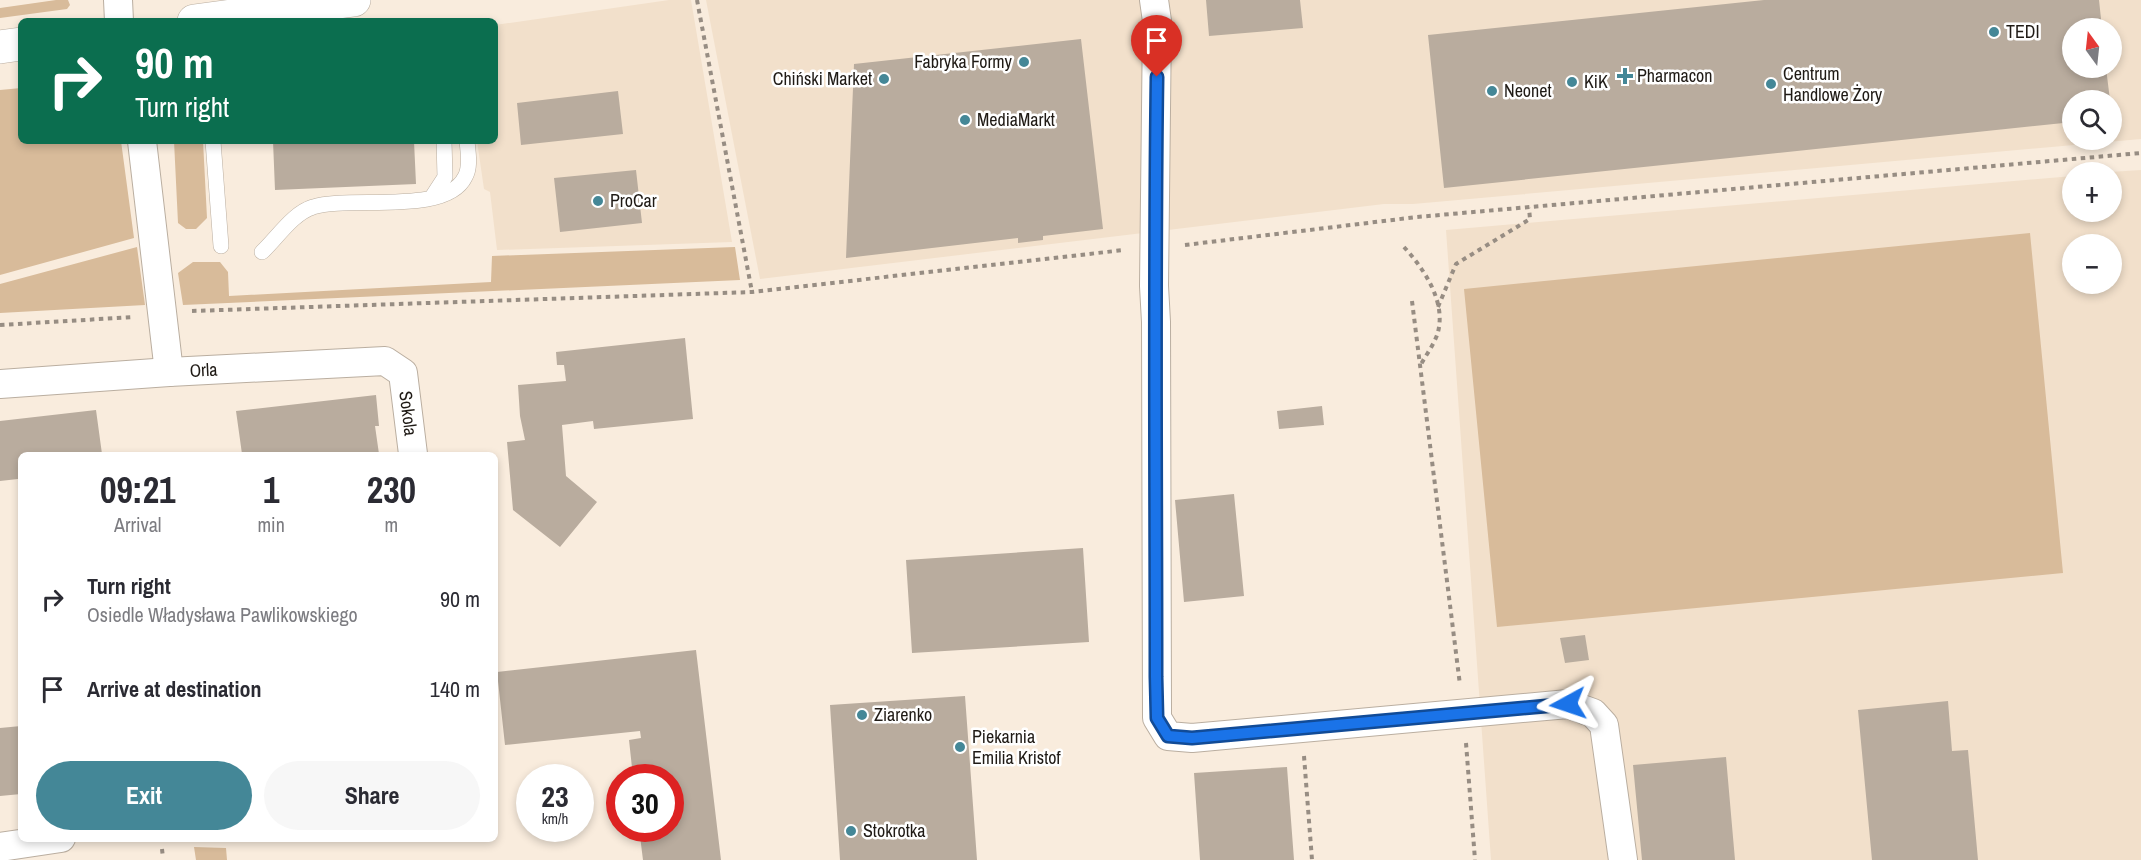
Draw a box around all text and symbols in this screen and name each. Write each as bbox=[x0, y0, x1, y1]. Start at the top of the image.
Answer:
pin bbox=[1131, 15, 1182, 77]
north arrow bbox=[2062, 18, 2122, 78]
map controls bbox=[2062, 18, 2122, 294]
place label: TEDI bbox=[2006, 19, 2040, 44]
icon: arrive bbox=[1140, 24, 1173, 57]
marker: TEDI bbox=[1987, 25, 2001, 39]
text: 90 m bbox=[135, 35, 214, 91]
icon: right bbox=[36, 42, 114, 120]
place label: Fabryka Formy bbox=[914, 49, 1013, 74]
marker: Fabryka Formy bbox=[1017, 55, 1031, 69]
place label: Centrum Handlowe Żory bbox=[1783, 61, 1883, 107]
place label: Pharmacon bbox=[1637, 63, 1712, 88]
place label: Chiński Market bbox=[773, 66, 872, 91]
place label: KiK bbox=[1584, 69, 1608, 94]
marker: Pharmacon bbox=[1618, 69, 1632, 83]
marker: Chiński Market bbox=[877, 72, 891, 86]
marker: KiK bbox=[1565, 75, 1579, 89]
marker: Centrum Handlowe Żory bbox=[1764, 77, 1778, 91]
place label: Neonet bbox=[1504, 78, 1552, 103]
marker: Neonet bbox=[1485, 84, 1499, 98]
text: Turn right bbox=[135, 89, 229, 125]
button: search bbox=[2062, 90, 2122, 150]
place label: MediaMarkt bbox=[977, 107, 1055, 132]
marker: MediaMarkt bbox=[958, 113, 972, 127]
button: + bbox=[2062, 162, 2122, 222]
place label: ProCar bbox=[610, 188, 657, 213]
marker: ProCar bbox=[591, 194, 605, 208]
button: − bbox=[2062, 234, 2122, 294]
street label: Orla bbox=[189, 357, 218, 383]
street label: Sokola bbox=[393, 389, 424, 437]
text: 09:21 bbox=[100, 466, 175, 514]
text: 1 bbox=[263, 466, 279, 514]
text: 230 bbox=[367, 466, 416, 514]
text: Arrival bbox=[114, 511, 161, 538]
text: min bbox=[257, 511, 285, 538]
text: m bbox=[385, 511, 398, 538]
text: Turn right bbox=[87, 571, 171, 601]
icon: right bbox=[36, 583, 69, 616]
text: 90 m bbox=[440, 584, 480, 614]
text: Osiedle Władysława Pawlikowskiego bbox=[87, 601, 358, 628]
position arrow bbox=[1536, 672, 1600, 736]
icon: arrive bbox=[36, 673, 69, 706]
text: Arrive at destination bbox=[87, 674, 261, 704]
text: 140 m bbox=[430, 674, 480, 704]
place label: Ziarenko bbox=[874, 702, 932, 727]
marker: Ziarenko bbox=[855, 708, 869, 722]
place label: Piekarnia Emilia Kristof bbox=[972, 724, 1061, 770]
marker: Piekarnia Emilia Kristof bbox=[953, 740, 967, 754]
button: Exit bbox=[36, 761, 252, 830]
button: Share bbox=[264, 761, 480, 830]
speed limit sign: 30 bbox=[606, 764, 684, 842]
text: 23 bbox=[541, 776, 569, 816]
text: km/h bbox=[542, 808, 568, 829]
place label: Stokrotka bbox=[863, 818, 925, 843]
marker: Stokrotka bbox=[844, 824, 858, 838]

